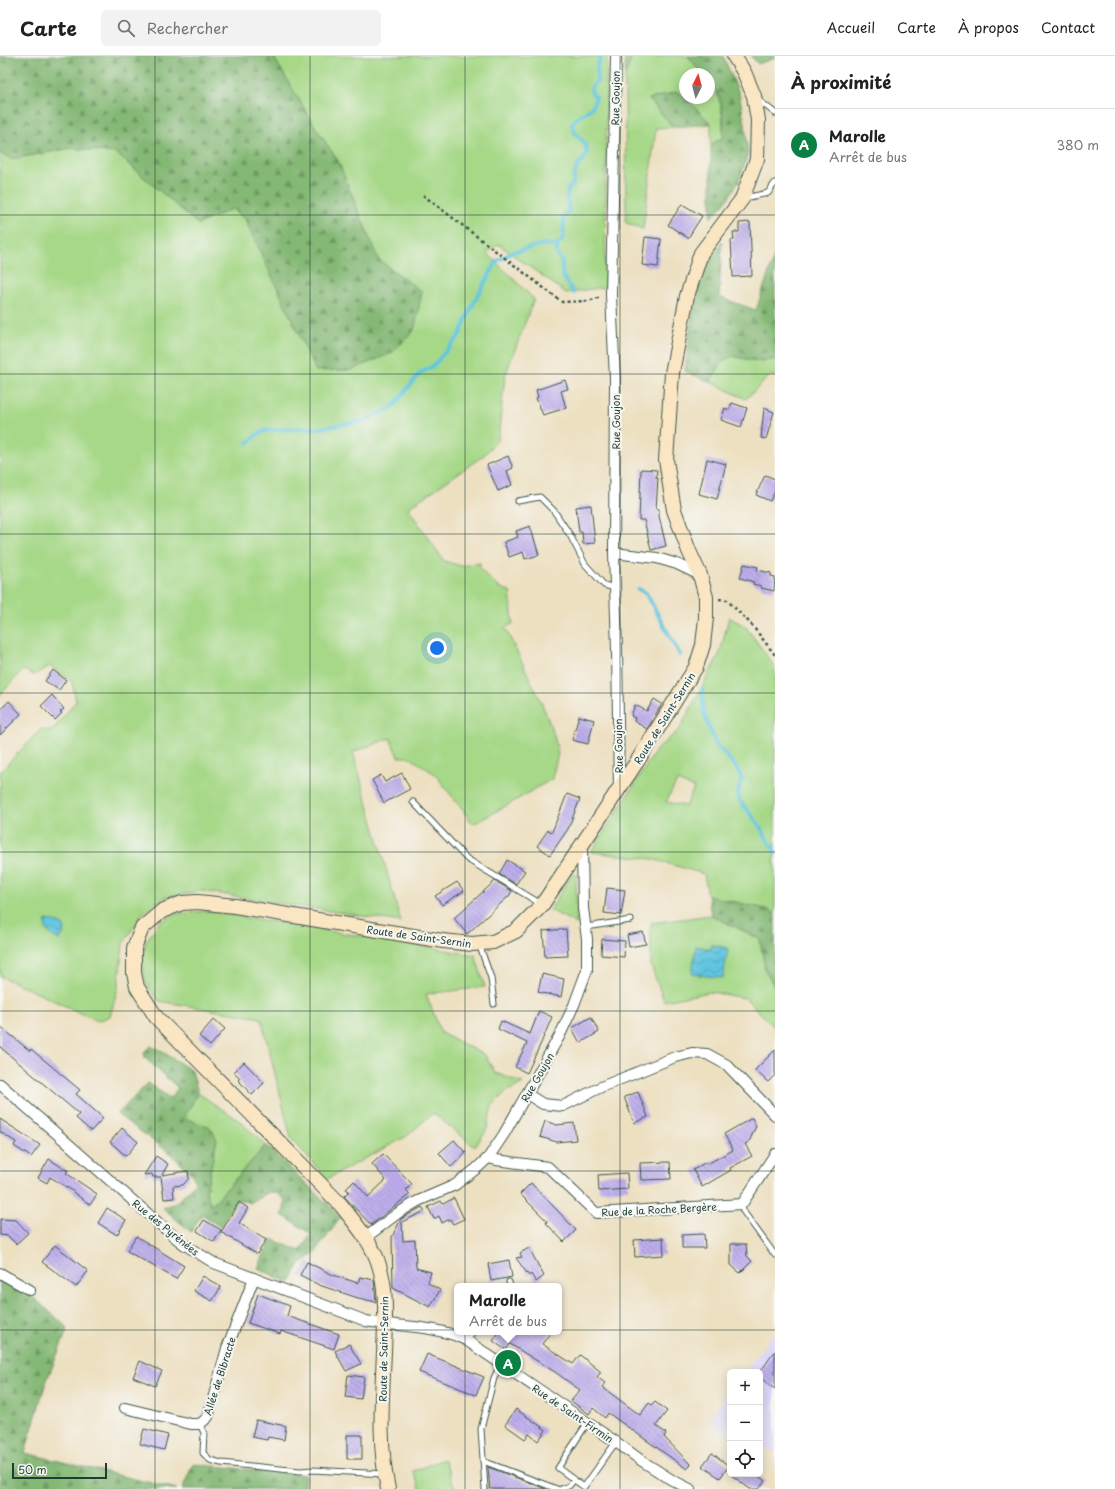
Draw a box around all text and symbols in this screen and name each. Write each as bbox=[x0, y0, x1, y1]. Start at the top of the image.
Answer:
search box bbox=[101, 10, 381, 46]
text: Carte bbox=[20, 14, 77, 42]
text: Rechercher bbox=[147, 16, 228, 39]
icon: search bbox=[115, 17, 137, 39]
text: Accueil bbox=[827, 17, 875, 38]
text: Carte bbox=[897, 17, 936, 38]
text: À propos bbox=[958, 17, 1019, 38]
text: Contact bbox=[1041, 17, 1095, 38]
north arrow bbox=[679, 68, 715, 104]
text: À proximité bbox=[791, 69, 891, 95]
street label: Rue Goujon bbox=[607, 70, 623, 126]
text: Marolle bbox=[829, 124, 886, 147]
text: A bbox=[799, 135, 809, 154]
text: 380 m bbox=[1056, 135, 1099, 154]
text: Arrêt de bus bbox=[829, 147, 907, 166]
street label: Rue Goujon bbox=[608, 395, 623, 449]
your location bbox=[427, 638, 447, 658]
street label: Route de Saint-Sernin bbox=[630, 669, 698, 767]
street label: Rue Goujon bbox=[610, 718, 626, 774]
street label: Route de Saint-Sernin bbox=[366, 921, 472, 951]
street label: Rue Goujon bbox=[517, 1050, 557, 1104]
street label: Rue des Pyrénées bbox=[129, 1195, 203, 1260]
street label: Rue de la Roche Bergère bbox=[601, 1198, 718, 1220]
popup bbox=[454, 1283, 562, 1335]
text: Marolle bbox=[469, 1288, 526, 1311]
street label: Route de Saint-Sernin bbox=[375, 1296, 391, 1402]
text: Arrêt de bus bbox=[469, 1311, 547, 1330]
street label: Allée de Bibracte bbox=[199, 1335, 239, 1417]
pin: A bbox=[495, 1348, 521, 1378]
map controls bbox=[727, 1369, 763, 1477]
button: + bbox=[727, 1369, 763, 1405]
street label: Rue de Saint-Firmin bbox=[529, 1380, 617, 1446]
button: − bbox=[727, 1405, 763, 1441]
button: locate bbox=[727, 1441, 763, 1477]
scale bar bbox=[12, 1461, 107, 1480]
text: 50 m bbox=[18, 1461, 47, 1478]

